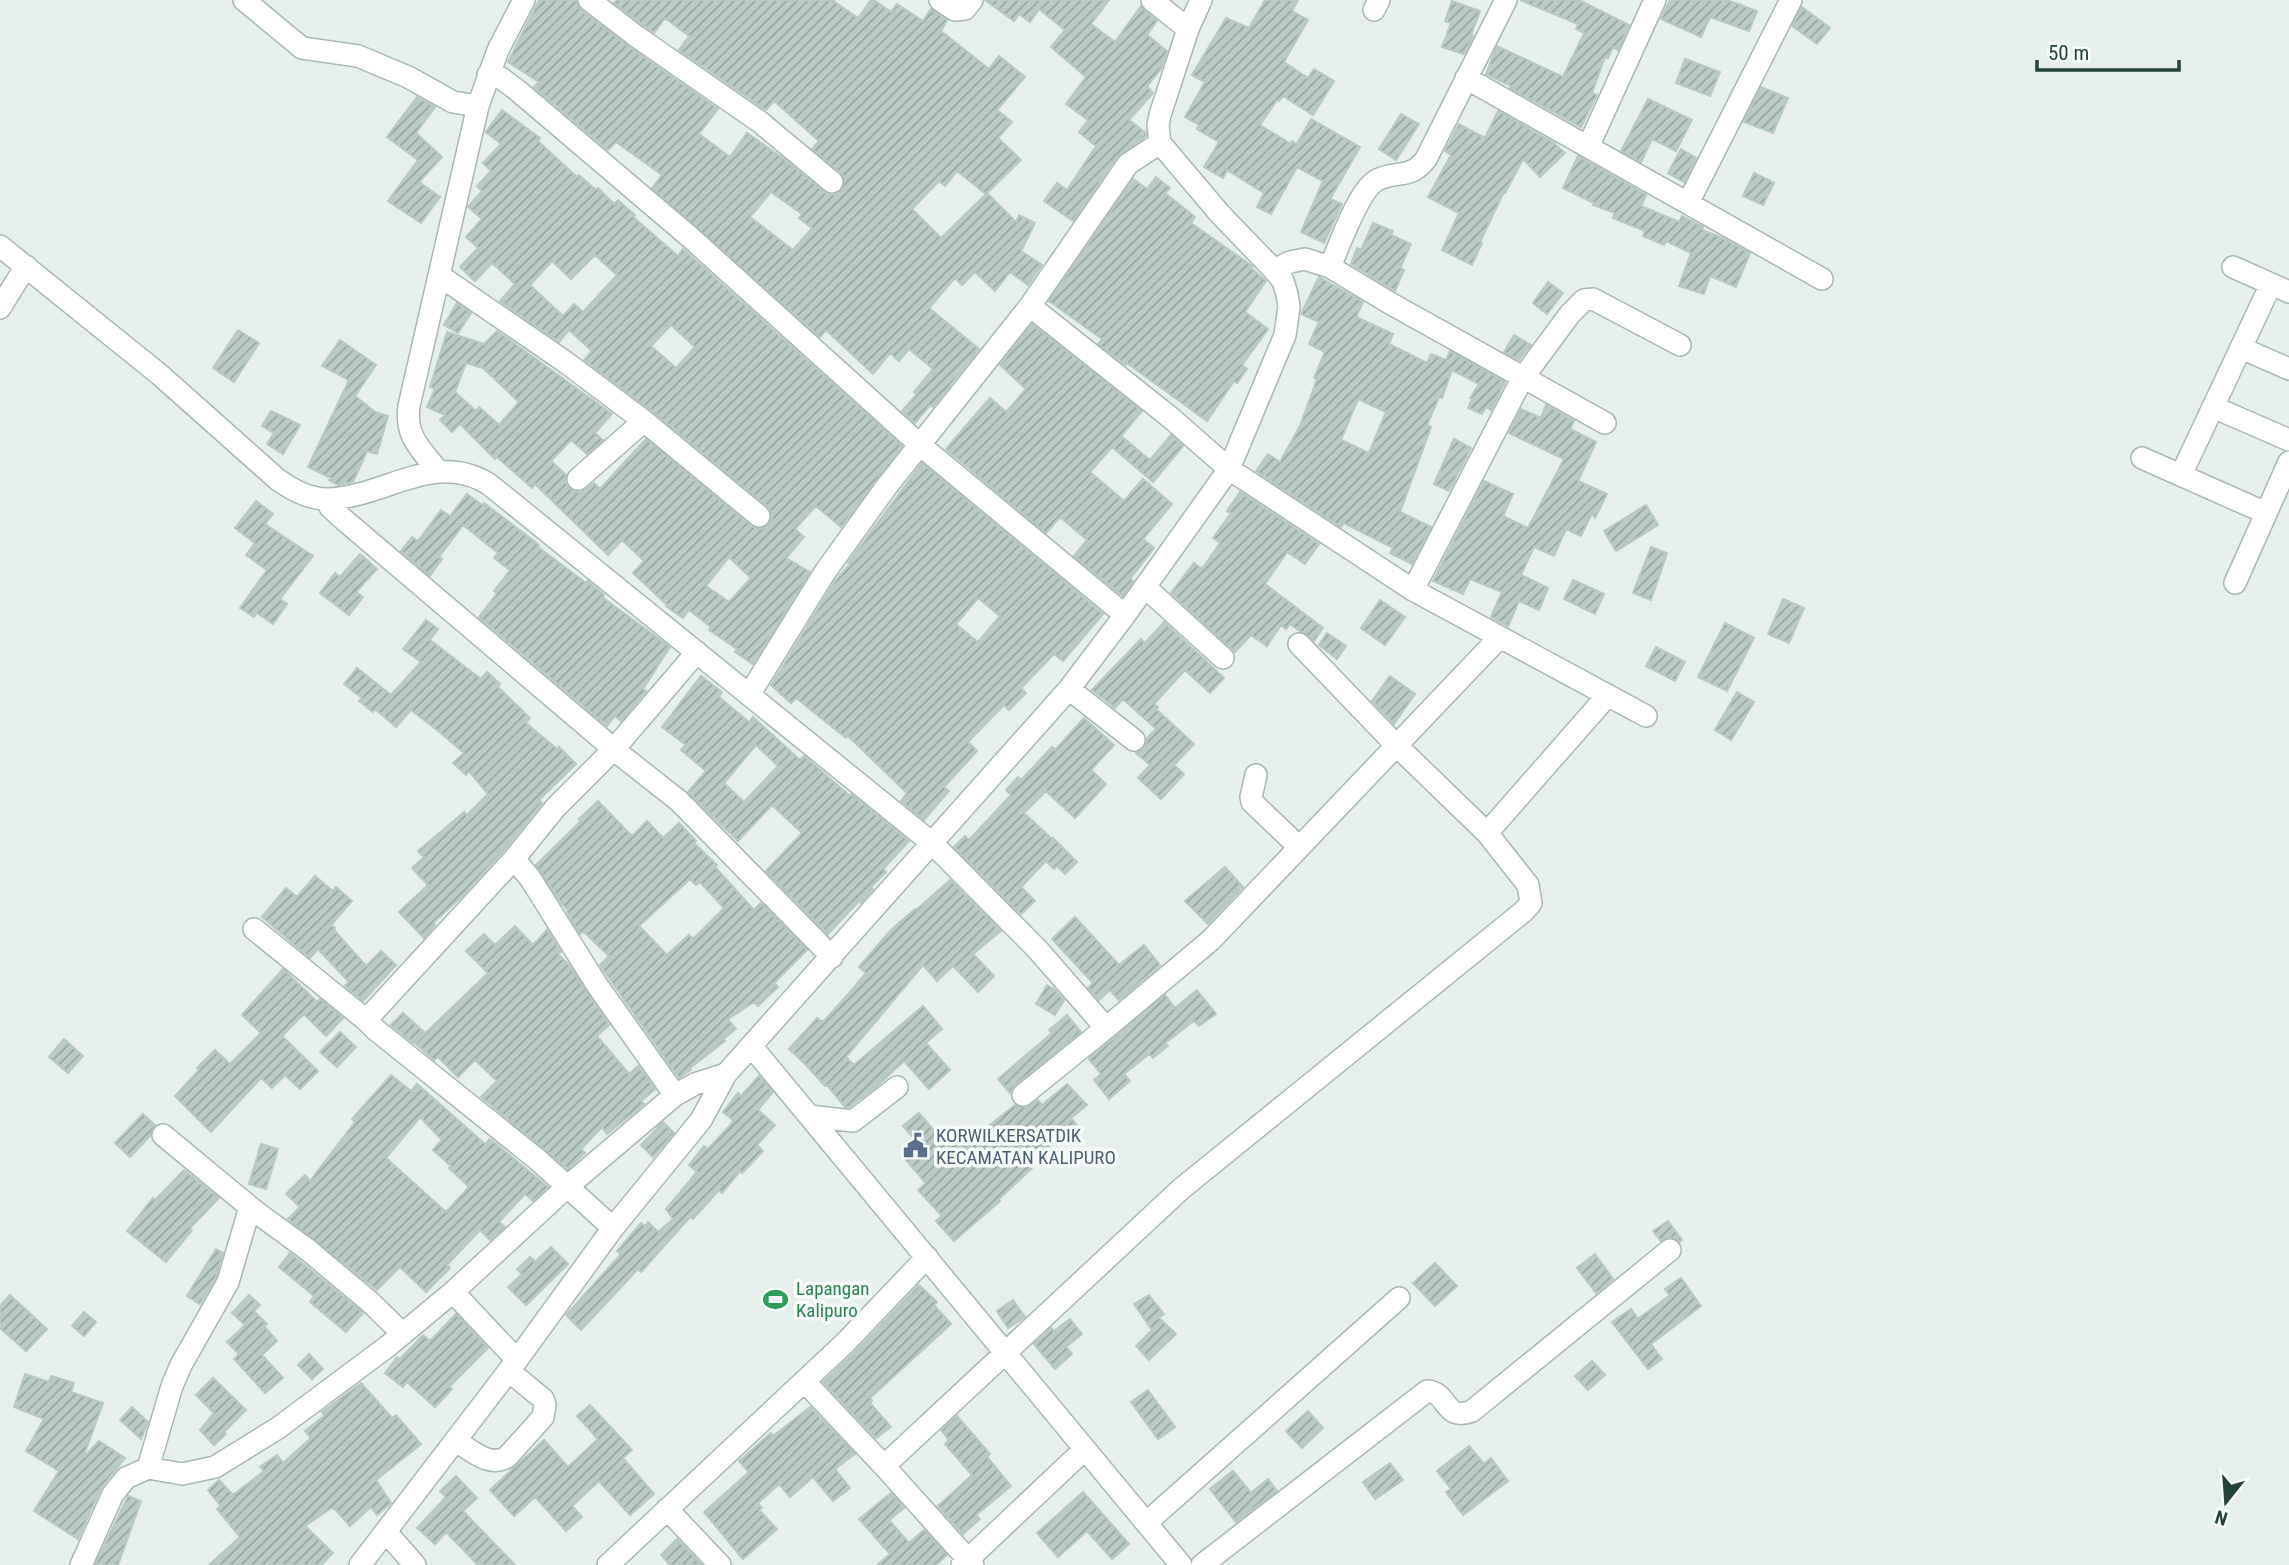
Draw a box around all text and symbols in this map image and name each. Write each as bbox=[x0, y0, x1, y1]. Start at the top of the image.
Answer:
scale bar bbox=[2037, 28, 2179, 72]
text: 50 m bbox=[2048, 41, 2089, 65]
place label: KORWILKERSATDIK KECAMATAN KALIPURO bbox=[936, 1124, 1116, 1169]
public building icon: KORWILKERSATDIK KECAMATAN KALIPURO bbox=[902, 1132, 930, 1160]
place label: Lapangan Kalipuro bbox=[796, 1277, 870, 1322]
sports icon: Lapangan Kalipuro bbox=[762, 1285, 790, 1313]
north arrow bbox=[2191, 1467, 2261, 1537]
text: N bbox=[2212, 1505, 2230, 1530]

